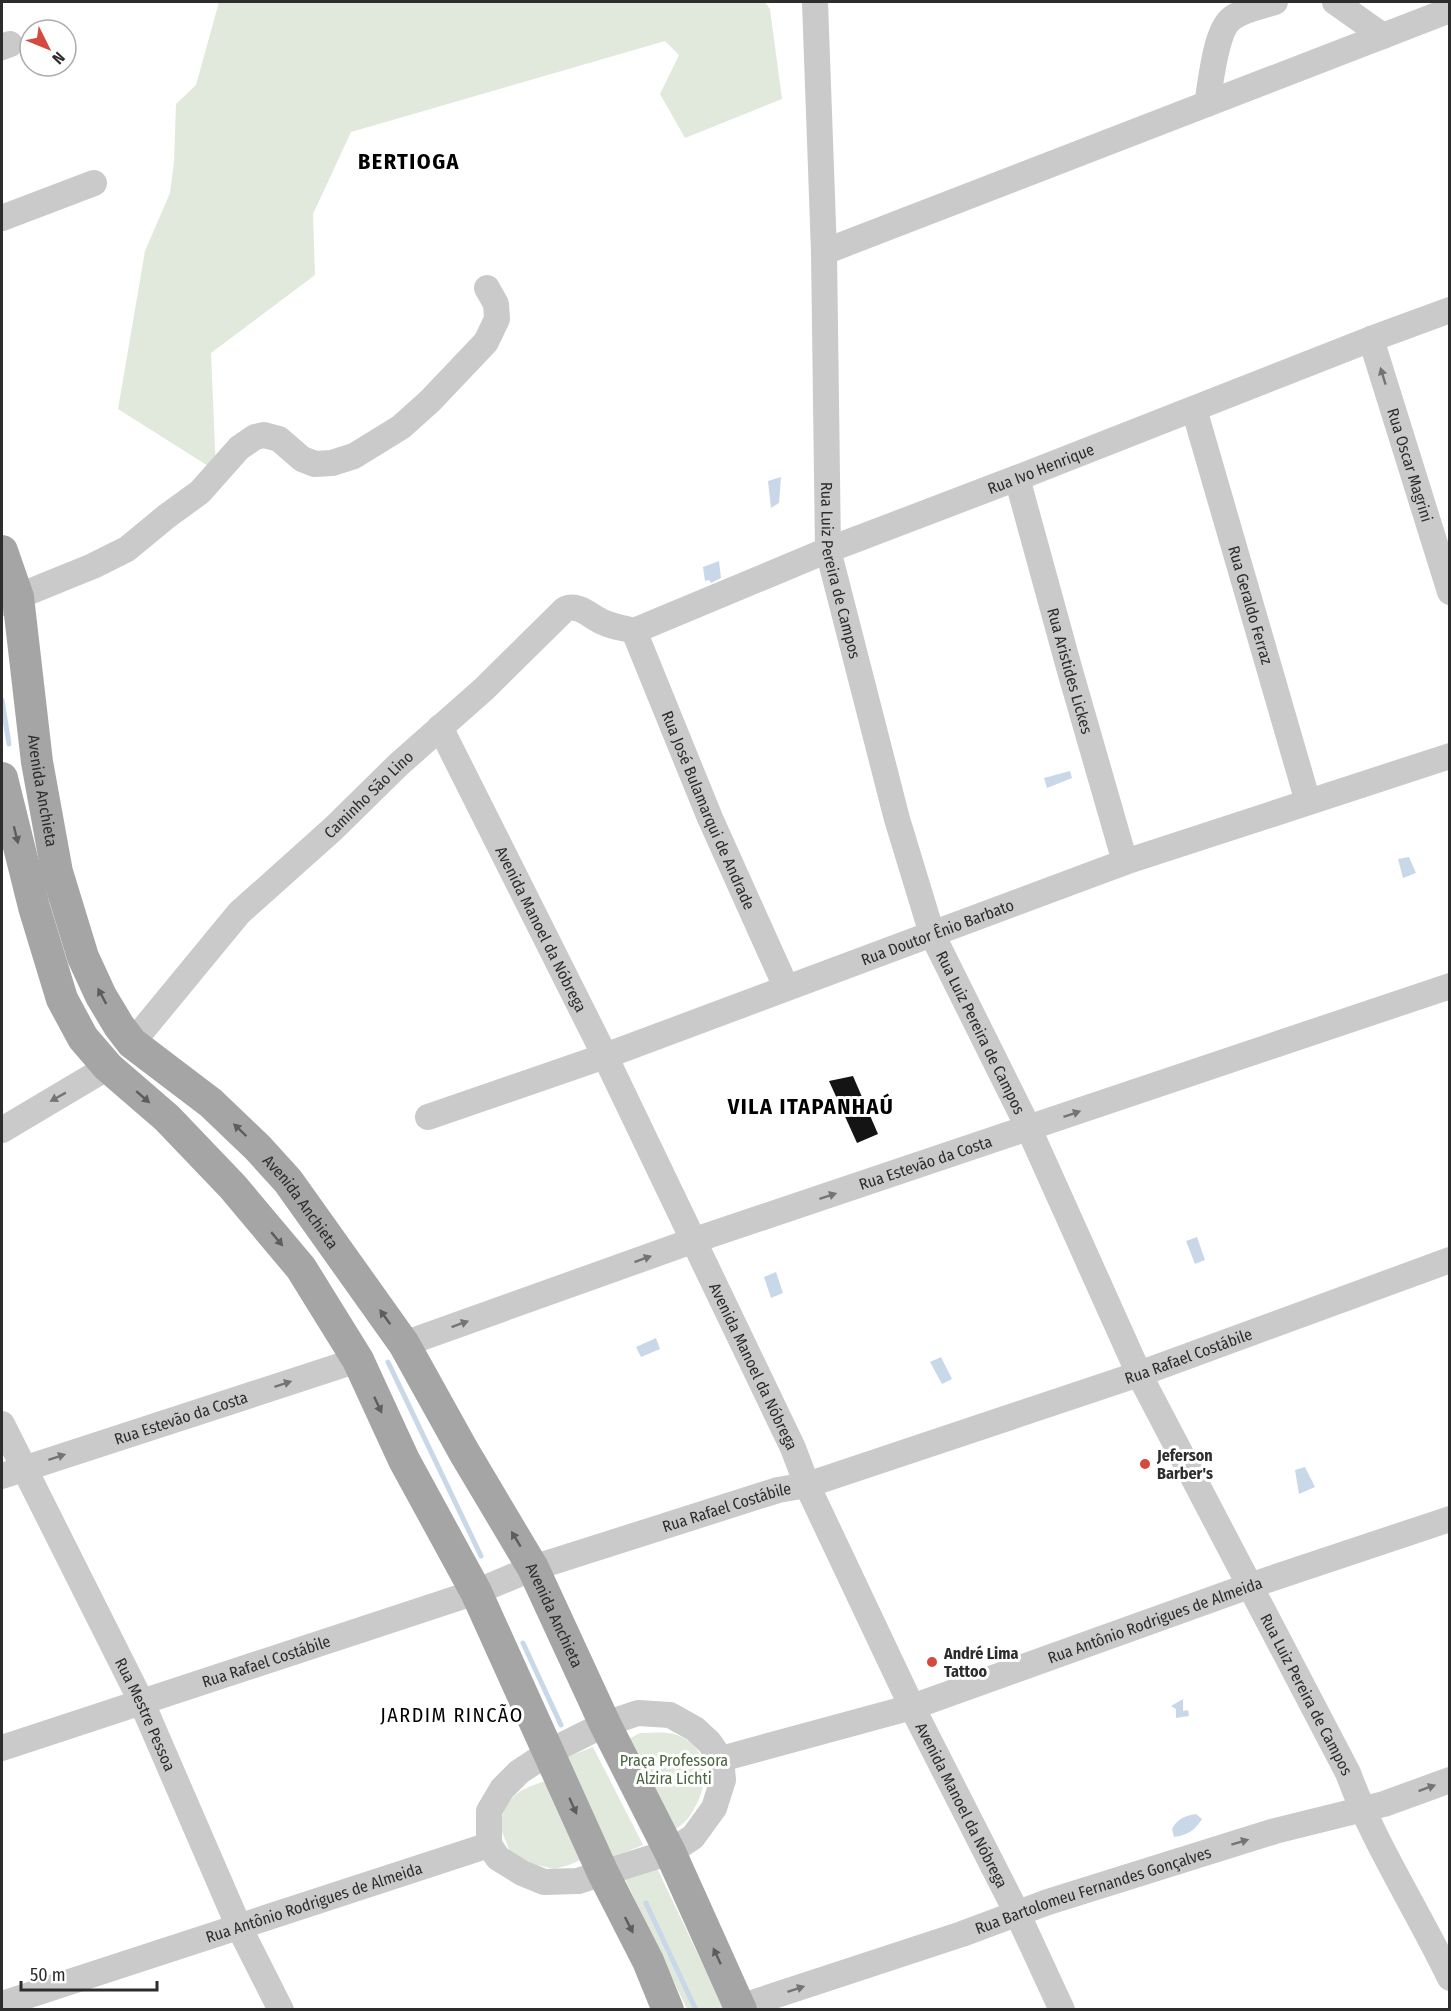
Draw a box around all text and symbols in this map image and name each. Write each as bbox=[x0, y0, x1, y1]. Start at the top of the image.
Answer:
north arrow bbox=[18, 18, 78, 78]
text: N bbox=[48, 48, 69, 68]
district label: BERTIOGA bbox=[358, 148, 460, 175]
one-way arrow bbox=[1378, 367, 1387, 385]
street label: Rua Oscar Magrini bbox=[1384, 406, 1437, 524]
street label: Rua Ivo Henrique bbox=[985, 439, 1097, 498]
street label: Rua Luiz Pereira de Campos bbox=[818, 482, 865, 661]
street label: Rua Geraldo Ferraz bbox=[1225, 543, 1277, 667]
street label: Rua Aristides Lickes bbox=[1044, 606, 1097, 736]
street label: Rua José Bulamarqui de Andrade bbox=[658, 708, 759, 913]
street label: Avenida Anchieta bbox=[24, 734, 62, 848]
street label: Caminho São Lino bbox=[320, 747, 417, 842]
one-way arrow bbox=[11, 826, 21, 844]
street label: Avenida Manoel da Nóbrega bbox=[492, 843, 591, 1015]
street label: Rua Doutor Ênio Barbato bbox=[858, 895, 1016, 969]
street label: Rua Luiz Pereira de Campos bbox=[932, 948, 1030, 1117]
one-way arrow bbox=[97, 987, 107, 1004]
one-way arrow bbox=[135, 1091, 151, 1104]
one-way arrow bbox=[49, 1092, 66, 1102]
district label: VILA ITAPANHAÚ bbox=[727, 1093, 894, 1120]
one-way arrow bbox=[1063, 1109, 1081, 1118]
one-way arrow bbox=[233, 1124, 247, 1138]
street label: Rua Estevão da Costa bbox=[856, 1131, 994, 1194]
street label: Avenida Anchieta bbox=[259, 1151, 343, 1253]
one-way arrow bbox=[819, 1190, 837, 1200]
one-way arrow bbox=[270, 1231, 283, 1246]
one-way arrow bbox=[634, 1253, 652, 1263]
street label: Avenida Manoel da Nóbrega bbox=[706, 1280, 802, 1453]
one-way arrow bbox=[379, 1309, 391, 1325]
one-way arrow bbox=[451, 1319, 469, 1329]
street label: Rua Rafael Costábile bbox=[1122, 1324, 1255, 1388]
one-way arrow bbox=[274, 1379, 292, 1388]
street label: Rua Estevão da Costa bbox=[112, 1387, 250, 1448]
one-way arrow bbox=[374, 1396, 383, 1413]
place label: Jeferson Barber's bbox=[1156, 1446, 1213, 1483]
one-way arrow bbox=[48, 1452, 66, 1461]
marker: Jeferson Barber's bbox=[1138, 1457, 1152, 1471]
street label: Rua Rafael Costábile bbox=[660, 1478, 793, 1536]
one-way arrow bbox=[510, 1531, 521, 1547]
street label: Avenida Anchieta bbox=[522, 1559, 587, 1670]
street label: Rua Antônio Rodrigues de Almeida bbox=[1045, 1573, 1265, 1667]
street label: Rua Luiz Pereira de Campos bbox=[1257, 1610, 1357, 1778]
street label: Rua Rafael Costábile bbox=[199, 1631, 333, 1691]
place label: André Lima Tattoo bbox=[943, 1644, 1018, 1681]
street label: Rua Mestre Pessoa bbox=[111, 1655, 180, 1774]
marker: André Lima Tattoo bbox=[925, 1655, 939, 1669]
district label: JARDIM RINCÃO bbox=[380, 1703, 524, 1727]
street label: Avenida Manoel da Nóbrega bbox=[912, 1719, 1012, 1891]
park label: Praça Professora Alzira Lichti bbox=[620, 1751, 728, 1788]
one-way arrow bbox=[1418, 1783, 1436, 1793]
one-way arrow bbox=[569, 1797, 578, 1815]
one-way arrow bbox=[1231, 1837, 1249, 1846]
street label: Rua Bartolomeu Fernandes Gonçalves bbox=[972, 1842, 1213, 1938]
street label: Rua Antônio Rodrigues de Almeida bbox=[203, 1858, 425, 1946]
one-way arrow bbox=[625, 1917, 634, 1934]
one-way arrow bbox=[712, 1947, 722, 1965]
scale bar bbox=[21, 1954, 158, 1992]
text: 50 m bbox=[30, 1964, 66, 1986]
one-way arrow bbox=[787, 1984, 805, 1994]

